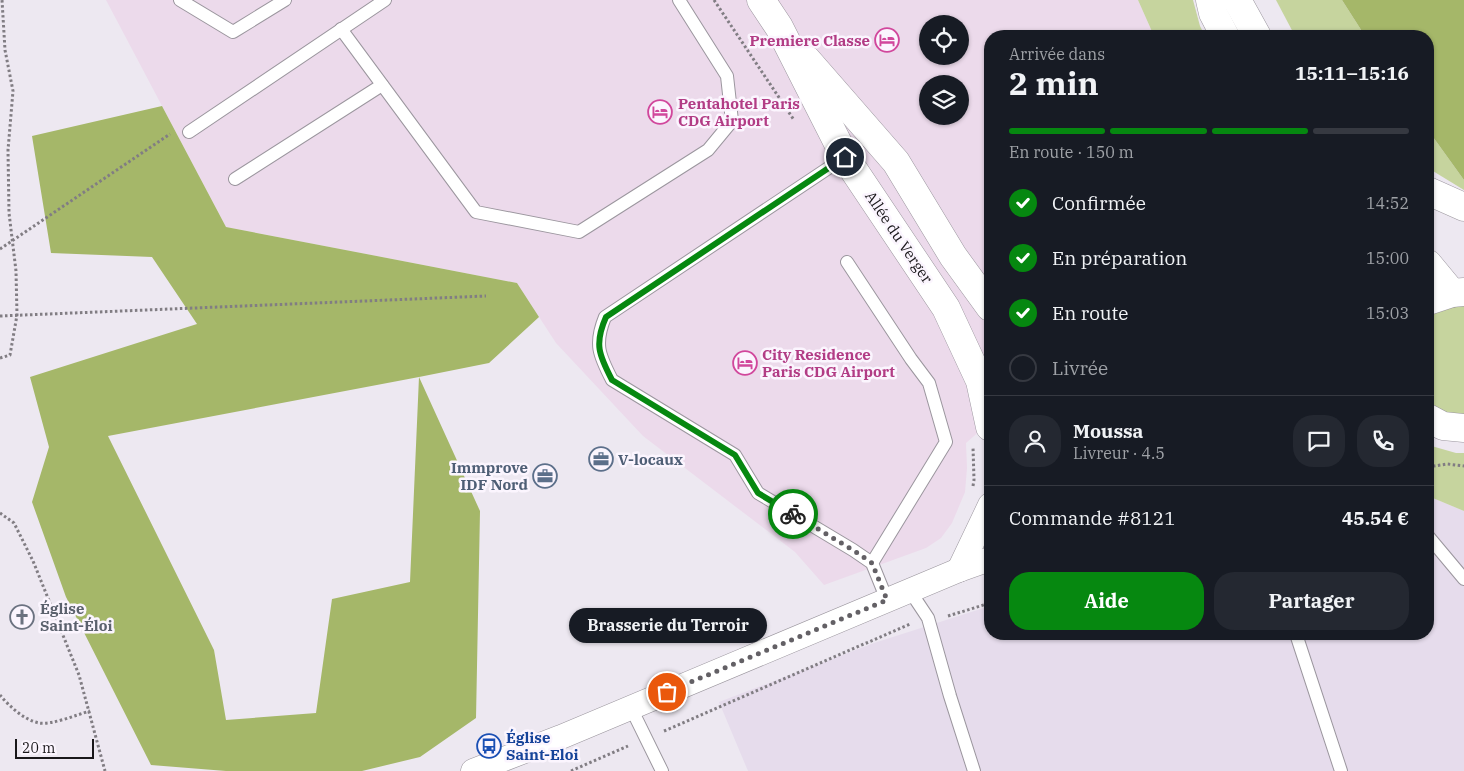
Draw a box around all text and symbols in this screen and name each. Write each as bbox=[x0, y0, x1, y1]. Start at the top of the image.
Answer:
map controls bbox=[919, 15, 969, 125]
button: locate bbox=[919, 15, 969, 65]
hotel icon: Premiere Classe bbox=[874, 27, 900, 53]
place label: Premiere Classe bbox=[750, 31, 870, 50]
text: Arrivée dans bbox=[1009, 44, 1105, 64]
text: 15:11–15:16 bbox=[1295, 61, 1409, 85]
text: 2 min bbox=[1009, 62, 1099, 104]
button: layers bbox=[919, 75, 969, 125]
place label: Pentahotel Paris CDG Airport bbox=[678, 94, 800, 130]
hotel icon: Pentahotel Paris CDG Airport bbox=[647, 99, 673, 125]
pin bbox=[824, 136, 866, 178]
text: En route · 150 m bbox=[1009, 142, 1134, 162]
icon: home bbox=[831, 143, 859, 171]
street label: Allée du Verger bbox=[861, 187, 937, 287]
icon: check bbox=[1009, 189, 1037, 217]
text: Confirmée bbox=[1052, 191, 1146, 215]
text: 14:52 bbox=[1366, 193, 1409, 213]
icon: check bbox=[1009, 244, 1037, 272]
text: En préparation bbox=[1052, 246, 1187, 270]
text: 15:00 bbox=[1366, 248, 1409, 268]
icon: check bbox=[1009, 299, 1037, 327]
text: En route bbox=[1052, 301, 1129, 325]
text: 15:03 bbox=[1366, 303, 1409, 323]
place label: City Residence Paris CDG Airport bbox=[762, 345, 895, 381]
hotel icon: City Residence Paris CDG Airport bbox=[732, 350, 758, 376]
text: Livrée bbox=[1052, 356, 1108, 380]
button: person bbox=[1009, 415, 1061, 467]
button: chat bbox=[1293, 415, 1345, 467]
button: phone bbox=[1357, 415, 1409, 467]
text: Moussa bbox=[1073, 419, 1143, 443]
text: Livreur · 4.5 bbox=[1073, 443, 1165, 463]
office icon: V-locaux bbox=[588, 446, 614, 472]
place label: V-locaux bbox=[618, 450, 683, 469]
place label: Immprove IDF Nord bbox=[451, 458, 529, 494]
office icon: Immprove IDF Nord bbox=[532, 463, 558, 489]
courier bbox=[768, 489, 818, 539]
icon: bike bbox=[779, 500, 807, 528]
text: Commande #8121 bbox=[1009, 506, 1176, 530]
text: 45.54 € bbox=[1342, 506, 1409, 530]
button: Aide bbox=[1009, 572, 1204, 630]
button: Partager bbox=[1214, 572, 1409, 630]
place label: Église Saint-Éloi bbox=[40, 599, 112, 635]
church icon: Église Saint-Éloi bbox=[9, 604, 35, 630]
callout: Brasserie du Terroir bbox=[568, 607, 766, 642]
text: Brasserie du Terroir bbox=[587, 615, 749, 635]
pin bbox=[646, 671, 688, 713]
icon: bag bbox=[653, 678, 681, 706]
place label: Église Saint-Eloi bbox=[506, 728, 578, 764]
bus stop icon: Église Saint-Eloi bbox=[476, 733, 502, 759]
scale bar bbox=[15, 736, 94, 759]
text: 20 m bbox=[22, 739, 55, 757]

